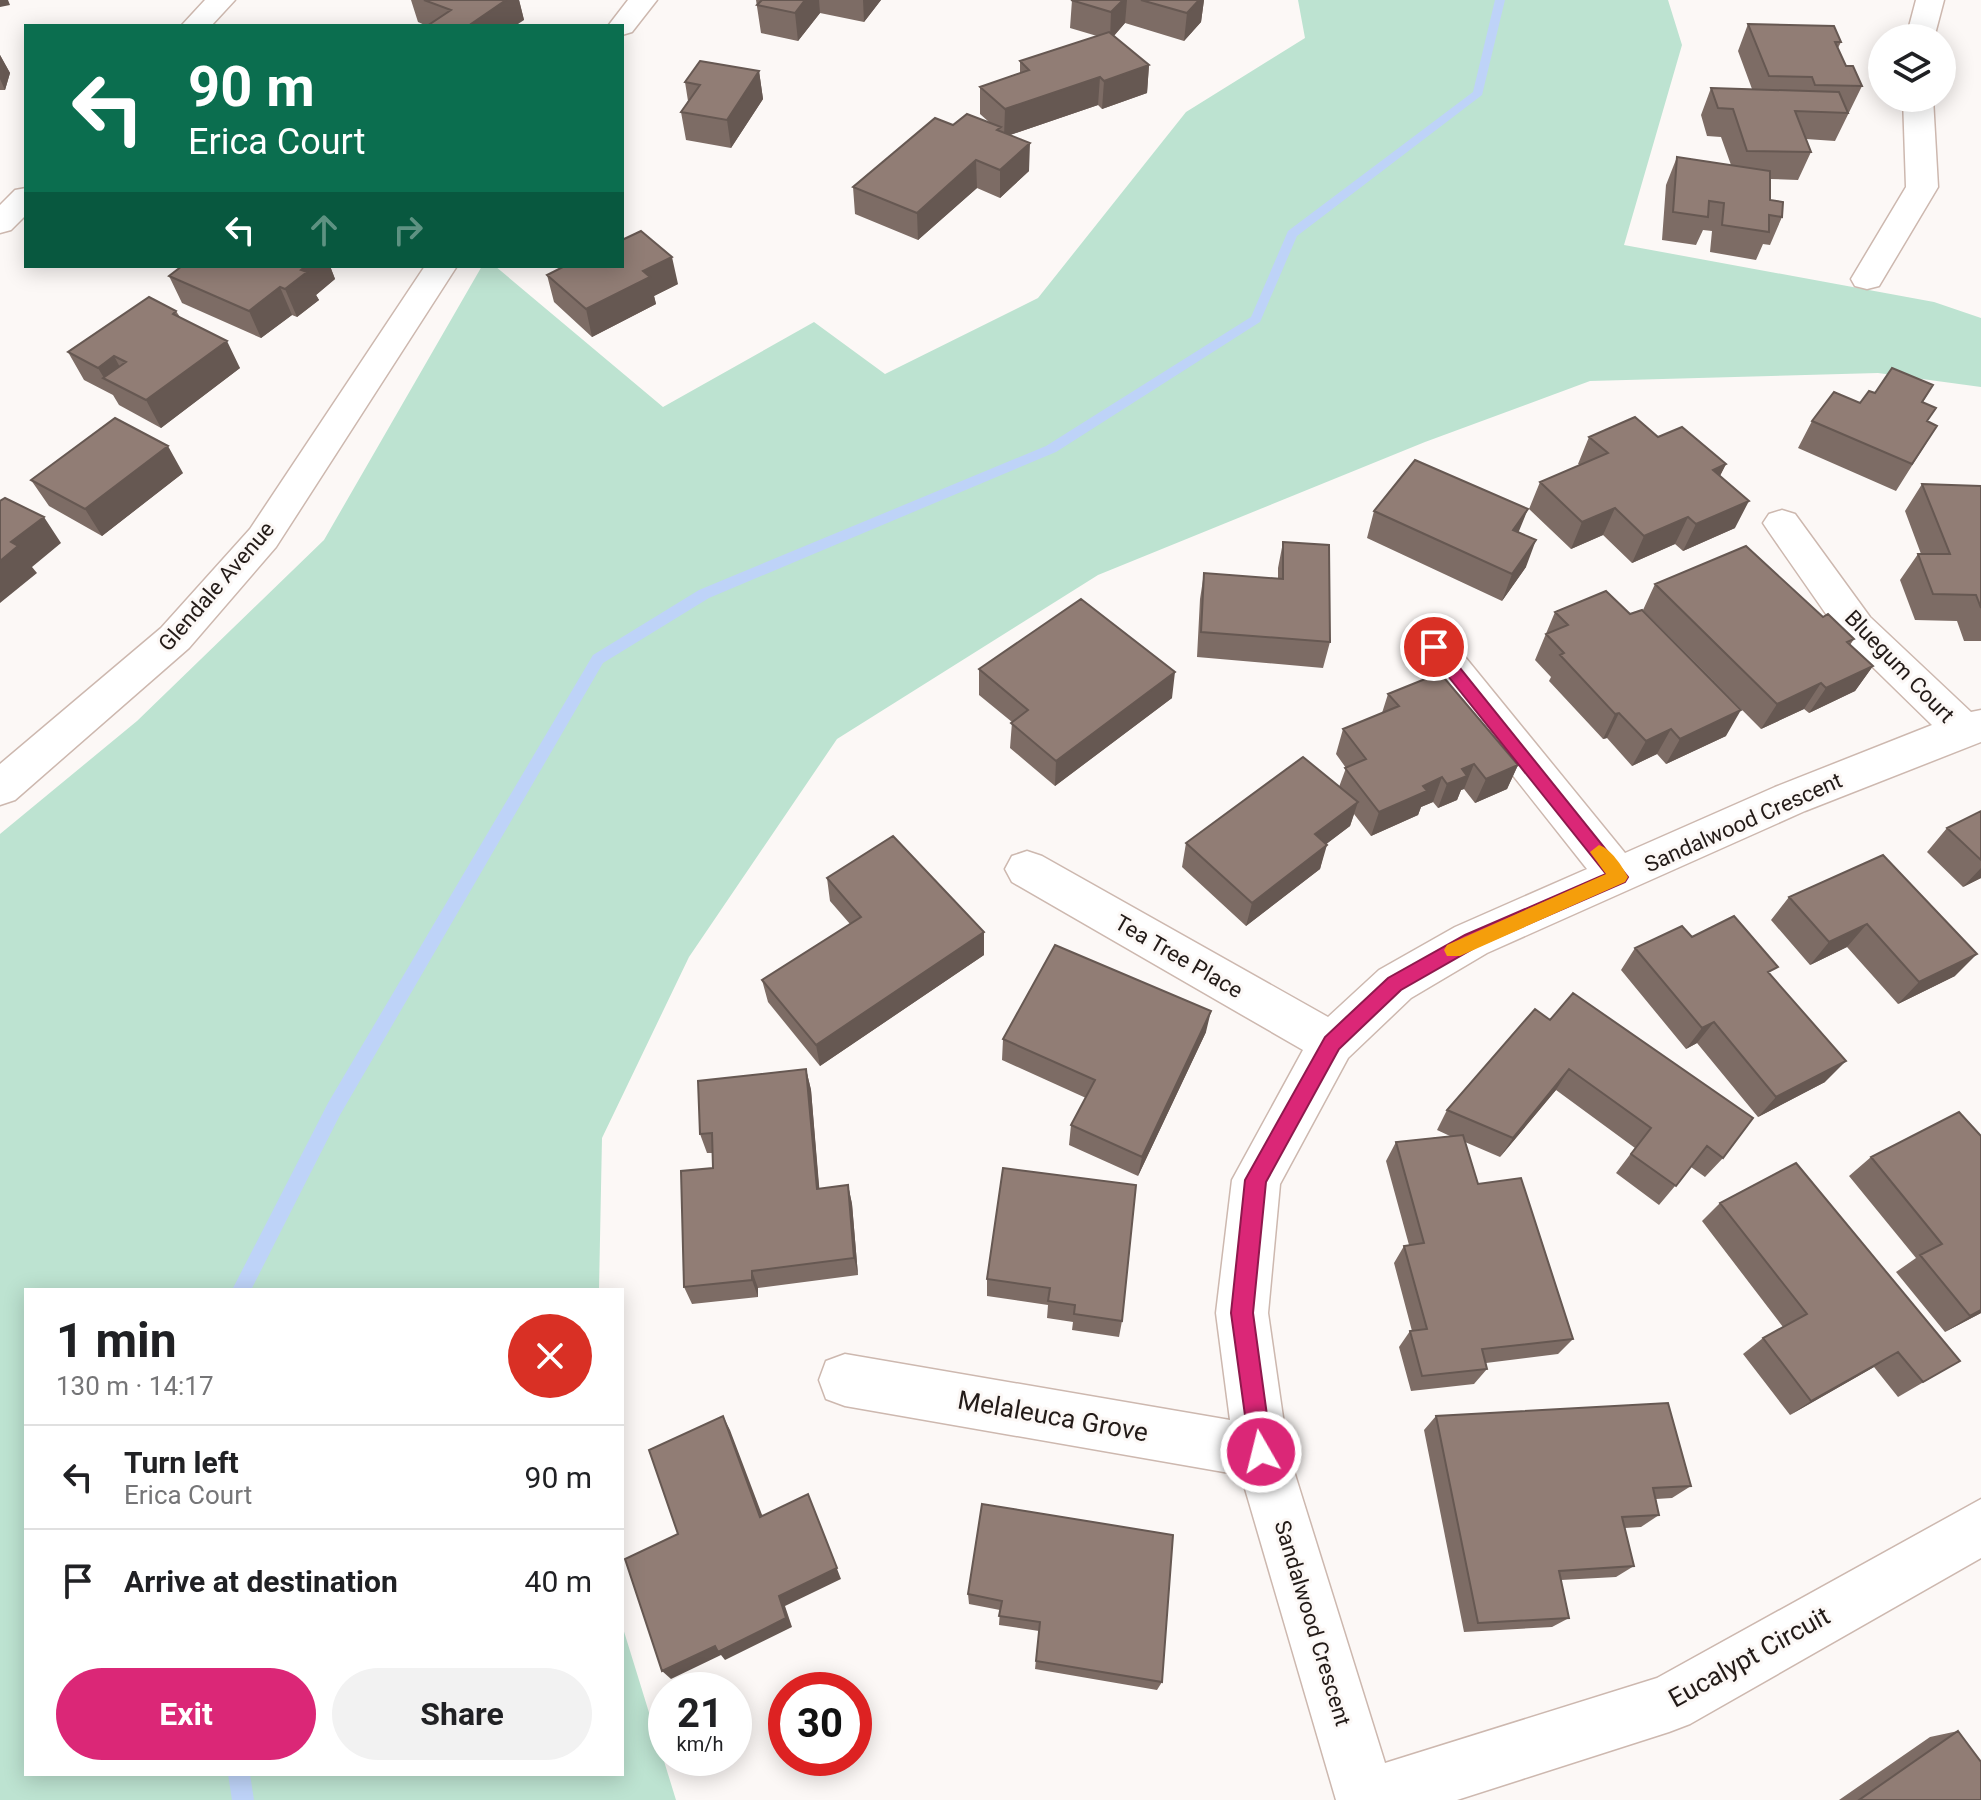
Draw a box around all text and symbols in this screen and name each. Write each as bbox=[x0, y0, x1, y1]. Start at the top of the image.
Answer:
map controls bbox=[1868, 24, 1956, 112]
button: layers bbox=[1868, 24, 1956, 112]
text: 90 m bbox=[188, 54, 315, 120]
icon: left bbox=[56, 56, 160, 160]
text: Erica Court bbox=[188, 121, 365, 163]
icon: left bbox=[218, 208, 262, 252]
icon: ahead bbox=[302, 208, 346, 252]
icon: right bbox=[386, 208, 430, 252]
street label: Glendale Avenue bbox=[153, 517, 279, 656]
street label: Bluegum Court bbox=[1840, 605, 1959, 728]
pin bbox=[1400, 613, 1468, 681]
icon: arrive bbox=[1412, 625, 1456, 669]
street label: Sandalwood Crescent bbox=[1641, 768, 1846, 877]
street label: Tea Tree Place bbox=[1110, 910, 1247, 1003]
text: 1 min bbox=[56, 1312, 177, 1369]
button: close bbox=[508, 1314, 592, 1398]
text: 130 m · 14:17 bbox=[56, 1371, 214, 1401]
street label: Melaleuca Grove bbox=[955, 1384, 1151, 1448]
position arrow bbox=[1219, 1410, 1303, 1494]
text: Turn left bbox=[124, 1445, 239, 1480]
icon: left bbox=[56, 1455, 100, 1499]
text: 90 m bbox=[525, 1460, 592, 1495]
text: Erica Court bbox=[124, 1480, 252, 1510]
street label: Sandalwood Crescent bbox=[1269, 1517, 1356, 1729]
icon: arrive bbox=[56, 1559, 100, 1603]
text: Arrive at destination bbox=[124, 1564, 398, 1599]
text: 40 m bbox=[525, 1564, 592, 1599]
street label: Eucalypt Circuit bbox=[1663, 1600, 1835, 1714]
button: Exit bbox=[56, 1668, 316, 1760]
button: Share bbox=[332, 1668, 592, 1760]
speed limit sign: 30 bbox=[768, 1672, 872, 1776]
text: 21 bbox=[677, 1690, 723, 1737]
text: km/h bbox=[677, 1732, 723, 1756]

